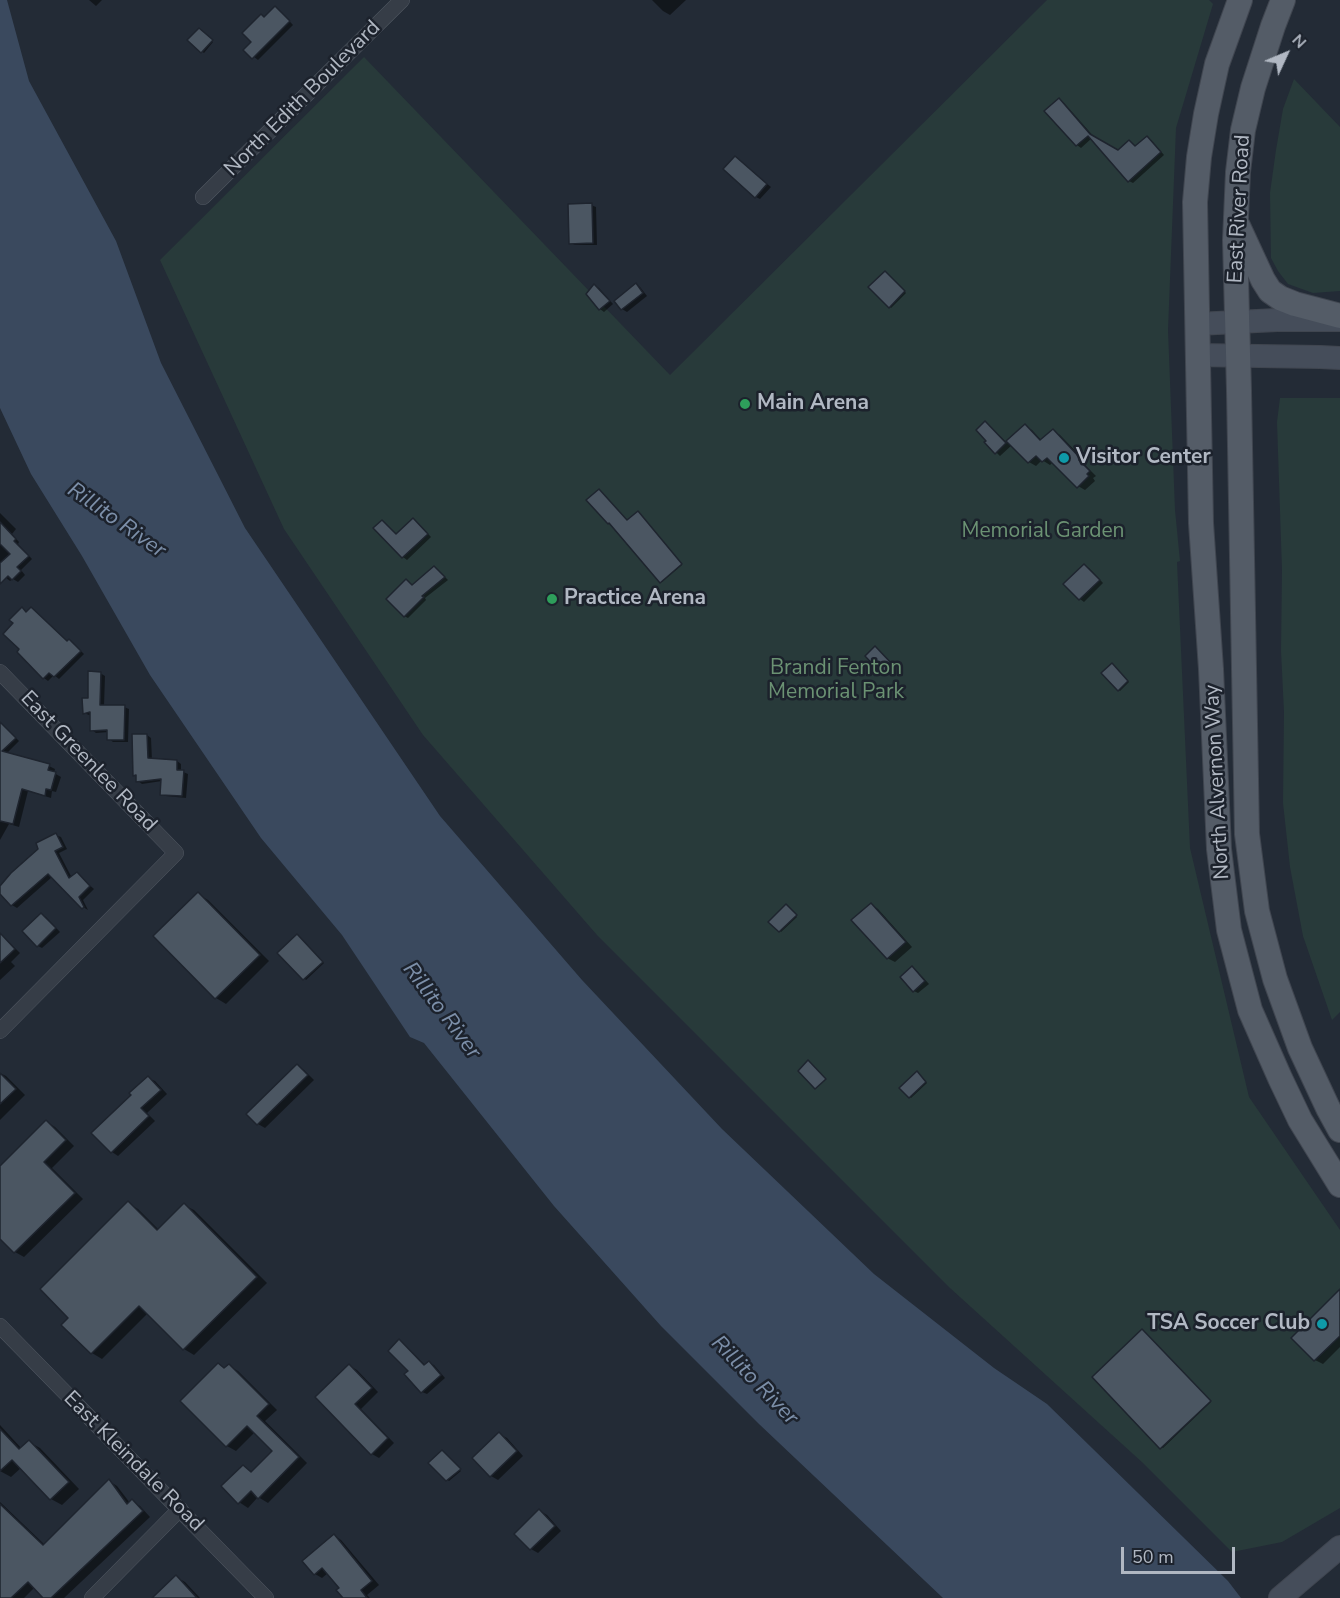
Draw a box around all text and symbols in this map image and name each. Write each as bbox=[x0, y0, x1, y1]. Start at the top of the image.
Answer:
street label: North Edith Boulevard bbox=[220, 16, 386, 182]
north arrow bbox=[1256, 24, 1316, 84]
text: N bbox=[1287, 30, 1311, 53]
street label: East River Road bbox=[1224, 134, 1256, 284]
place label: Main Arena bbox=[757, 391, 869, 417]
marker: Main Arena bbox=[738, 397, 752, 411]
place label: Visitor Center bbox=[1076, 445, 1211, 471]
marker: Visitor Center bbox=[1057, 451, 1071, 465]
water label: Rillito River bbox=[62, 477, 170, 565]
park label: Memorial Garden bbox=[961, 519, 1125, 545]
place label: Practice Arena bbox=[564, 586, 706, 612]
marker: Practice Arena bbox=[545, 592, 559, 606]
park label: Brandi Fenton Memorial Park bbox=[768, 656, 904, 706]
street label: North Alvernon Way bbox=[1200, 684, 1236, 880]
street label: East Greenlee Road bbox=[14, 687, 162, 837]
water label: Rillito River bbox=[396, 958, 486, 1064]
place label: TSA Soccer Club bbox=[1147, 1311, 1310, 1337]
marker: TSA Soccer Club bbox=[1315, 1317, 1329, 1331]
water label: Rillito River bbox=[705, 1331, 803, 1431]
street label: East Kleindale Road bbox=[58, 1387, 208, 1537]
scale bar bbox=[1124, 1535, 1238, 1573]
text: 50 m bbox=[1132, 1545, 1174, 1569]

